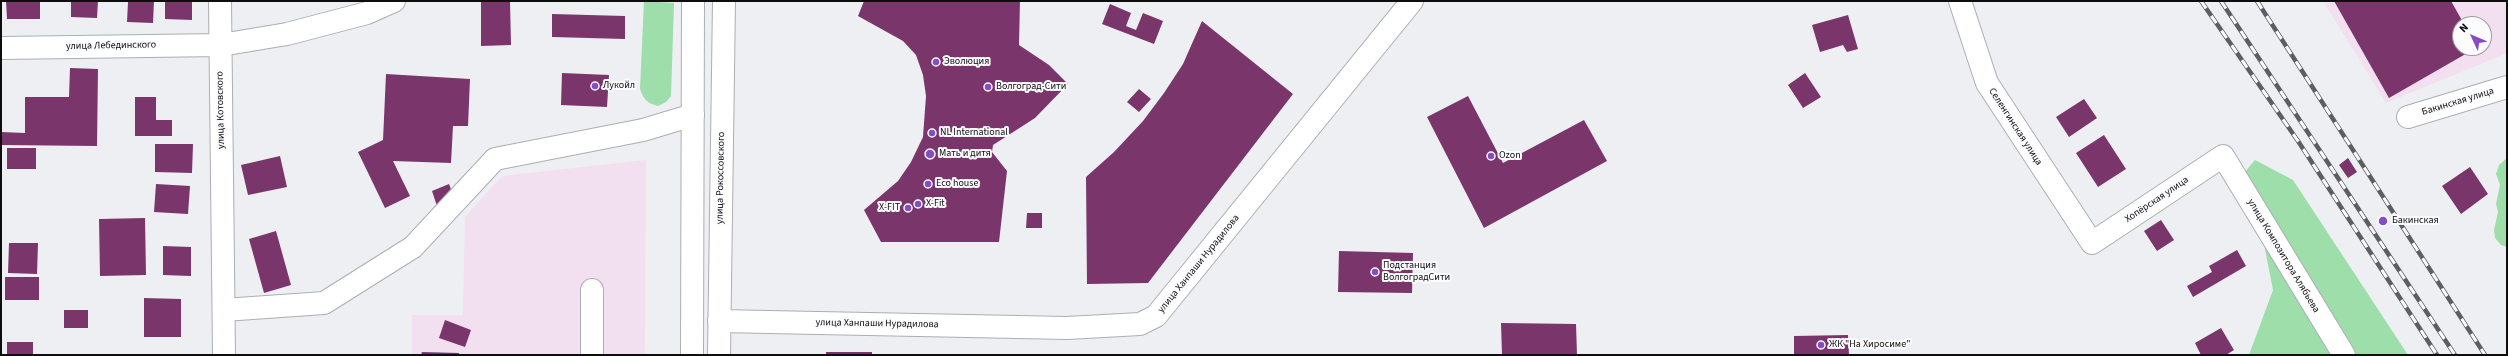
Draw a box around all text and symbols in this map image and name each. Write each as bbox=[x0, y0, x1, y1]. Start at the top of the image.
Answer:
north arrow bbox=[2452, 16, 2492, 56]
text: N bbox=[2456, 20, 2472, 36]
street label: улица Лебединского bbox=[66, 39, 156, 53]
place label: Эволюция bbox=[944, 56, 989, 68]
marker: Эволюция bbox=[931, 57, 941, 67]
street label: улица Котовского bbox=[214, 71, 228, 149]
place label: Лукойл bbox=[603, 80, 635, 92]
marker: Лукойл bbox=[590, 81, 600, 91]
place label: Волгоград-Сити bbox=[996, 81, 1066, 93]
marker: Волгоград-Сити bbox=[983, 82, 993, 92]
street label: Бакинская улица bbox=[2420, 85, 2496, 119]
street label: Селенгинская улица bbox=[1986, 86, 2044, 168]
place label: NL International bbox=[940, 127, 1008, 139]
marker: NL International bbox=[927, 128, 937, 138]
street label: улица Рокоссовского bbox=[714, 132, 728, 224]
marker: Мать и дитя bbox=[924, 148, 936, 160]
place label: Мать и дитя bbox=[939, 148, 991, 160]
place label: Ozon bbox=[1499, 150, 1521, 162]
marker: Ozon bbox=[1486, 151, 1496, 161]
street label: Хопёрская улица bbox=[2123, 174, 2191, 226]
place label: Eco house bbox=[936, 178, 978, 190]
marker: Eco house bbox=[923, 179, 933, 189]
street label: улица Композитора Алябьева bbox=[2244, 197, 2322, 315]
place label: X-Fit bbox=[926, 198, 945, 210]
marker: X-Fit bbox=[913, 199, 923, 209]
place label: X-FIT bbox=[879, 202, 900, 214]
marker: X-FIT bbox=[903, 203, 913, 213]
street label: улица Ханпаши Нурадилова bbox=[1156, 212, 1242, 316]
marker: Бакинская bbox=[2377, 215, 2389, 227]
place label: Бакинская bbox=[2392, 215, 2439, 227]
place label: Подстанция ВолгоградСити bbox=[1383, 260, 1450, 284]
marker: Подстанция ВолгоградСити bbox=[1370, 267, 1380, 277]
street label: улица Ханпаши Нурадилова bbox=[815, 317, 939, 331]
place label: ЖК "На Хиросиме" bbox=[1829, 339, 1910, 351]
marker: ЖК "На Хиросиме" bbox=[1816, 340, 1826, 350]

